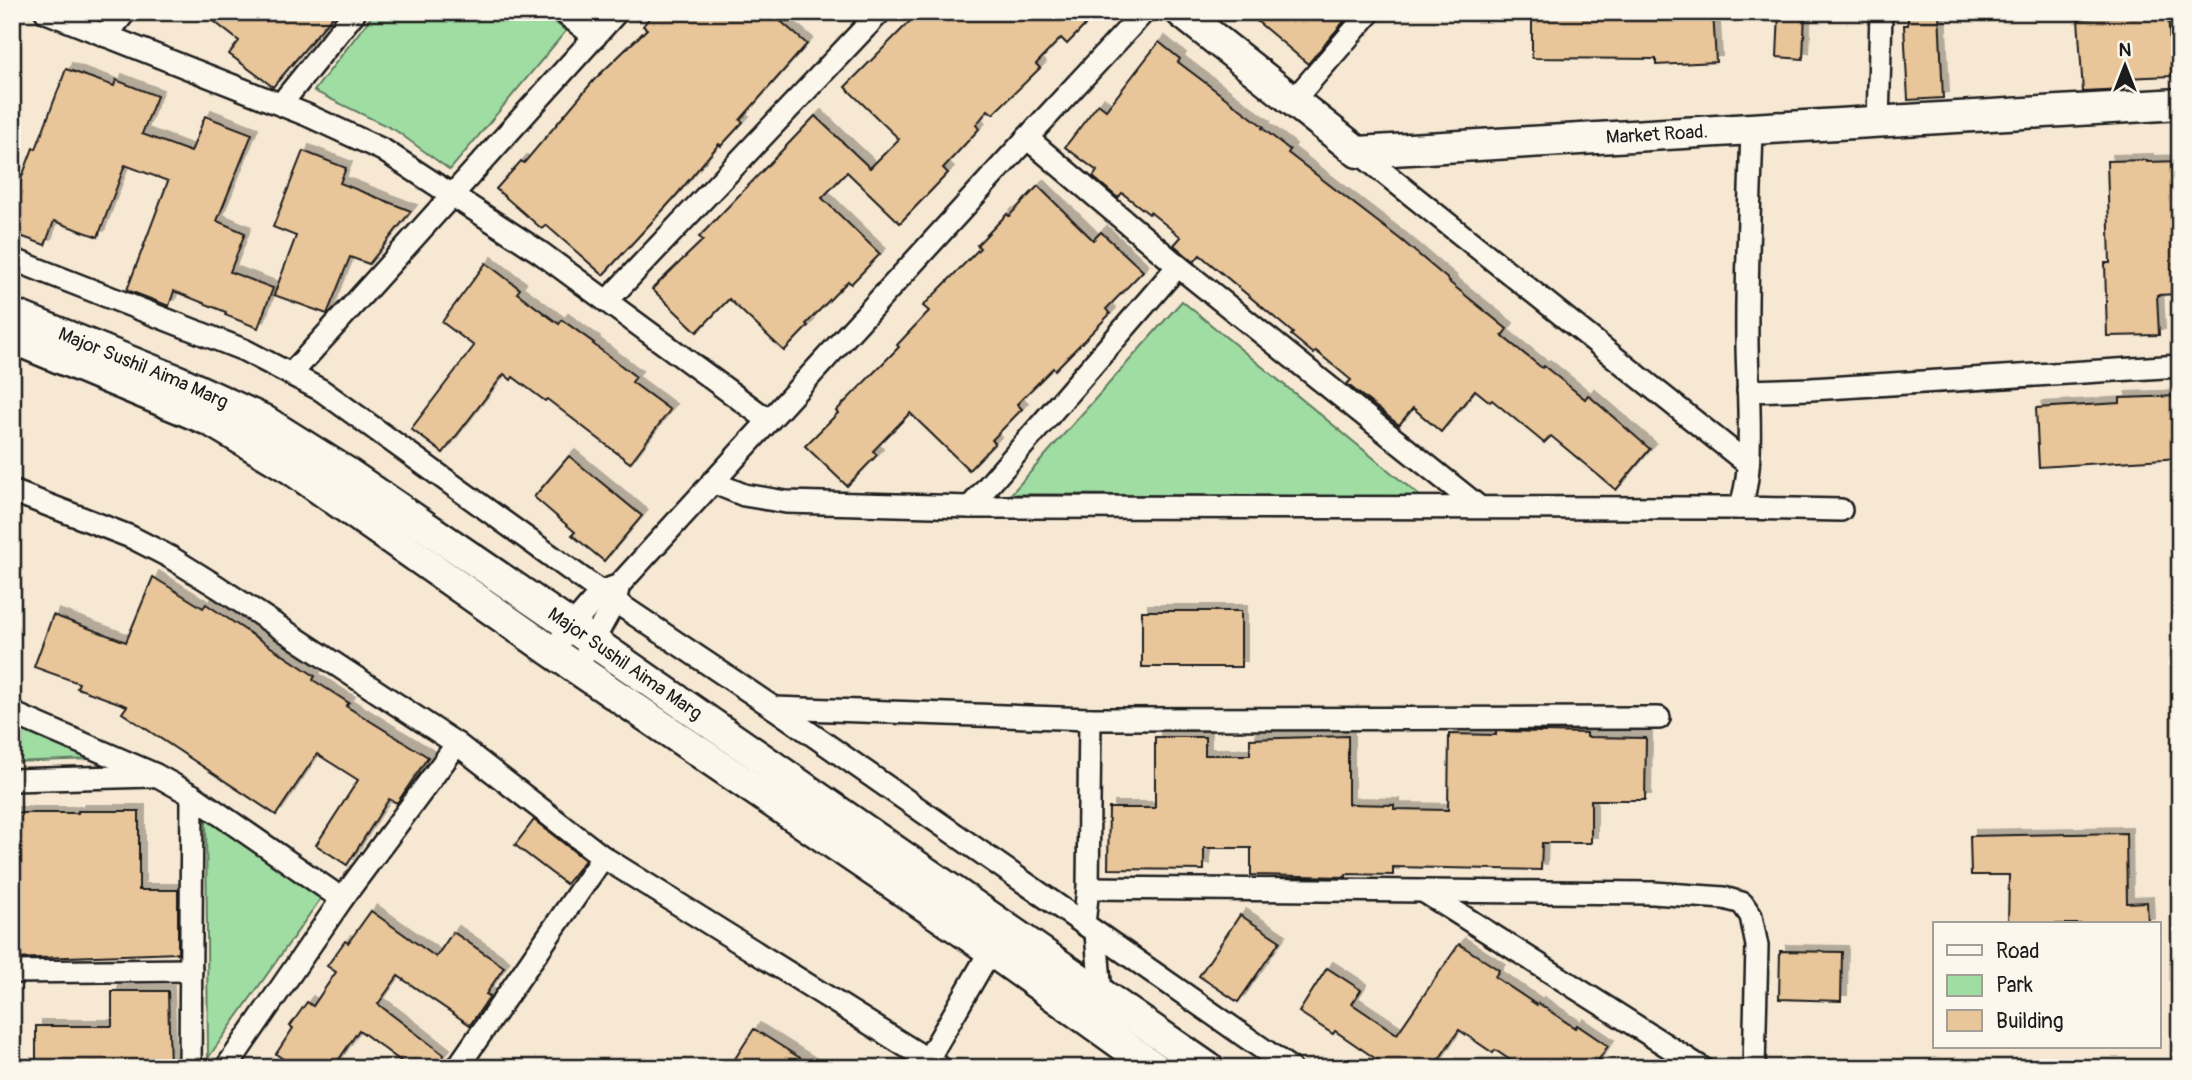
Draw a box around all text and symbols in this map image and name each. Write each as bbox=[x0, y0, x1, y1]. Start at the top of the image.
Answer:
north arrow bbox=[2090, 32, 2160, 102]
text: N bbox=[2119, 38, 2132, 62]
street label: Market Road. bbox=[1605, 120, 1708, 150]
street label: Major Sushil Aima Marg bbox=[55, 322, 232, 414]
street label: Major Sushil Aima Marg bbox=[543, 602, 707, 726]
legend bbox=[1933, 922, 2160, 1048]
text: Road bbox=[1996, 938, 2040, 965]
text: Park bbox=[1996, 972, 2033, 999]
text: Building bbox=[1996, 1008, 2063, 1035]

